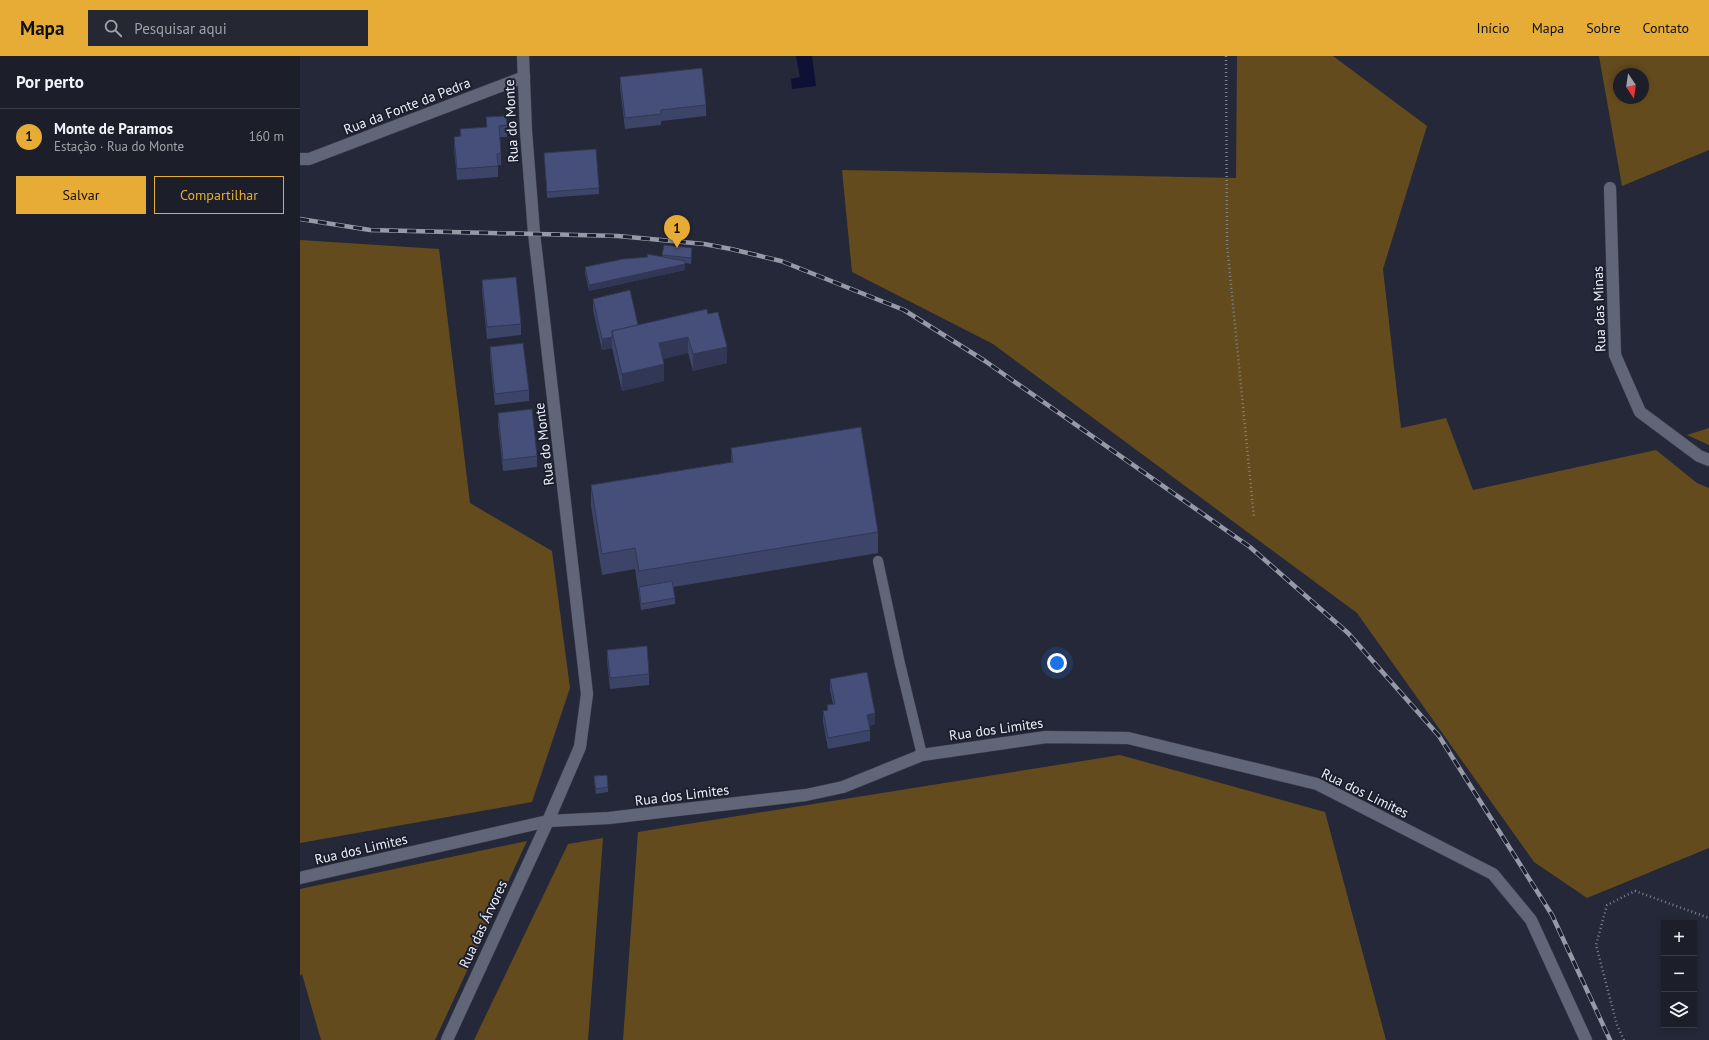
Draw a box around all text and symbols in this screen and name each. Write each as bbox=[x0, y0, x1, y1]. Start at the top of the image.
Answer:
search box bbox=[88, 10, 368, 46]
text: Mapa bbox=[20, 16, 64, 40]
icon: search bbox=[102, 17, 124, 39]
text: Pesquisar aqui bbox=[134, 19, 227, 38]
text: Início bbox=[1477, 19, 1510, 37]
text: Mapa bbox=[1532, 19, 1564, 37]
text: Sobre bbox=[1586, 19, 1621, 37]
text: Contato bbox=[1643, 19, 1689, 37]
north arrow bbox=[1613, 68, 1649, 104]
text: Por perto bbox=[16, 71, 84, 93]
street label: Rua da Fonte da Pedra bbox=[341, 74, 473, 138]
street label: Rua do Monte bbox=[500, 79, 522, 163]
text: Monte de Paramos bbox=[54, 119, 173, 138]
text: 1 bbox=[25, 128, 33, 145]
text: 160 m bbox=[249, 128, 284, 145]
text: Estação · Rua do Monte bbox=[54, 138, 184, 155]
button: Salvar bbox=[16, 176, 146, 214]
button: Compartilhar bbox=[154, 176, 284, 214]
pin: 1 bbox=[664, 215, 690, 248]
street label: Rua das Minas bbox=[1589, 266, 1609, 352]
street label: Rua do Monte bbox=[530, 402, 558, 486]
your location bbox=[1047, 653, 1067, 673]
street label: Rua dos Limites bbox=[948, 713, 1044, 745]
street label: Rua dos Limites bbox=[1318, 764, 1412, 822]
street label: Rua dos Limites bbox=[634, 780, 730, 810]
street label: Rua dos Limites bbox=[313, 830, 409, 868]
street label: Rua das Árvores bbox=[455, 877, 511, 971]
map controls bbox=[1661, 920, 1697, 1028]
button: + bbox=[1661, 920, 1697, 956]
button: − bbox=[1661, 956, 1697, 992]
button: layers bbox=[1661, 992, 1697, 1028]

